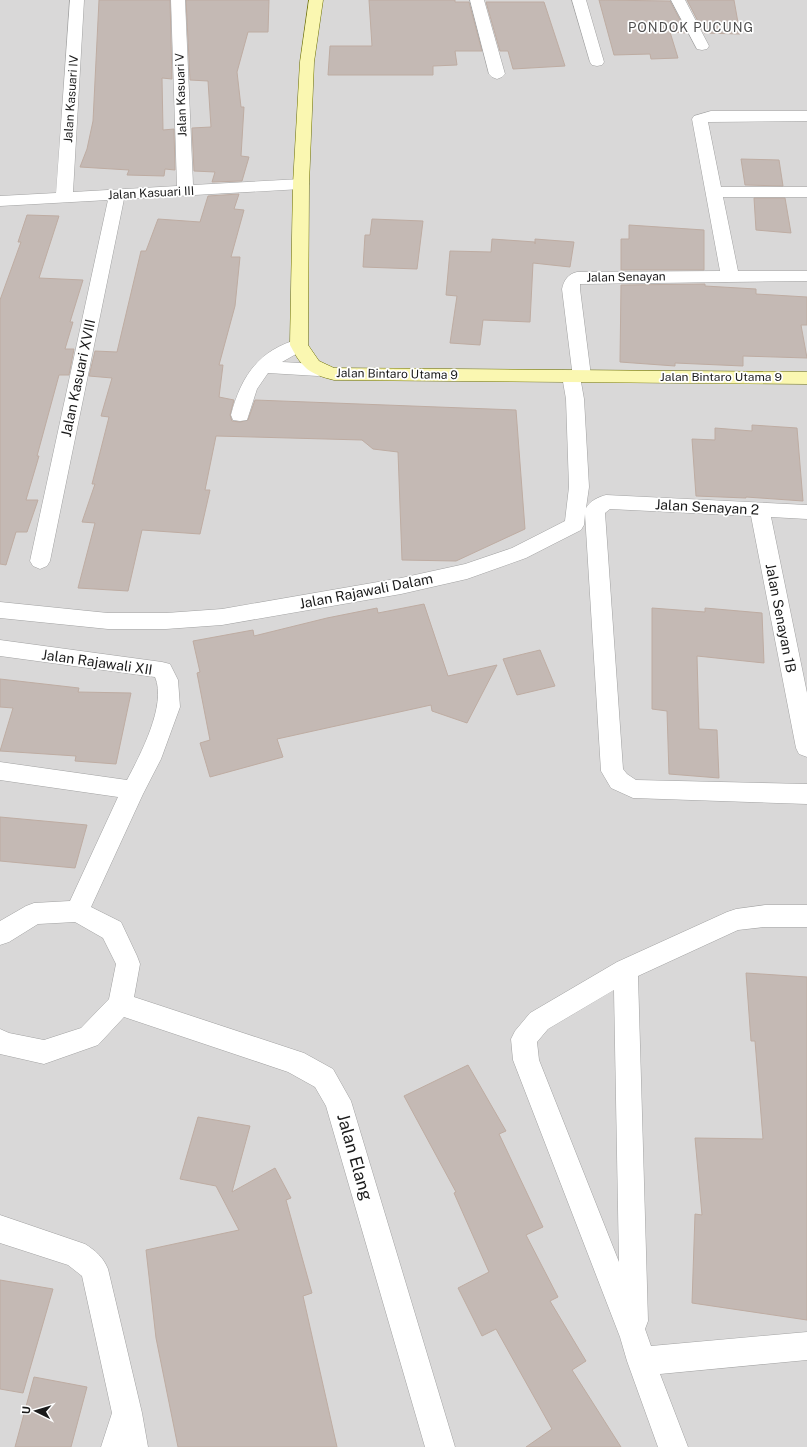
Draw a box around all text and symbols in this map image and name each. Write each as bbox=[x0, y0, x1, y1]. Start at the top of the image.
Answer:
district label: PONDOK PUCUNG bbox=[628, 20, 754, 35]
street label: Jalan Kasuari V bbox=[173, 53, 189, 137]
street label: Jalan Kasuari IV bbox=[61, 55, 81, 143]
street label: Jalan Kasuari III bbox=[107, 184, 195, 202]
street label: Jalan Senayan bbox=[586, 269, 666, 285]
street label: Jalan Kasuari XVIII bbox=[58, 318, 98, 438]
street label: Jalan Bintaro Utama 9 bbox=[336, 366, 458, 382]
street label: Jalan Bintaro Utama 9 bbox=[660, 370, 782, 384]
street label: Jalan Senayan 2 bbox=[654, 496, 760, 518]
street label: Jalan Senayan 1B bbox=[763, 562, 799, 674]
street label: Jalan Rajawali Dalam bbox=[298, 570, 434, 612]
street label: Jalan Rajawali XII bbox=[40, 646, 154, 678]
street label: Jalan Elang bbox=[333, 1111, 377, 1203]
north arrow bbox=[16, 1391, 56, 1431]
text: U bbox=[20, 1406, 32, 1415]

